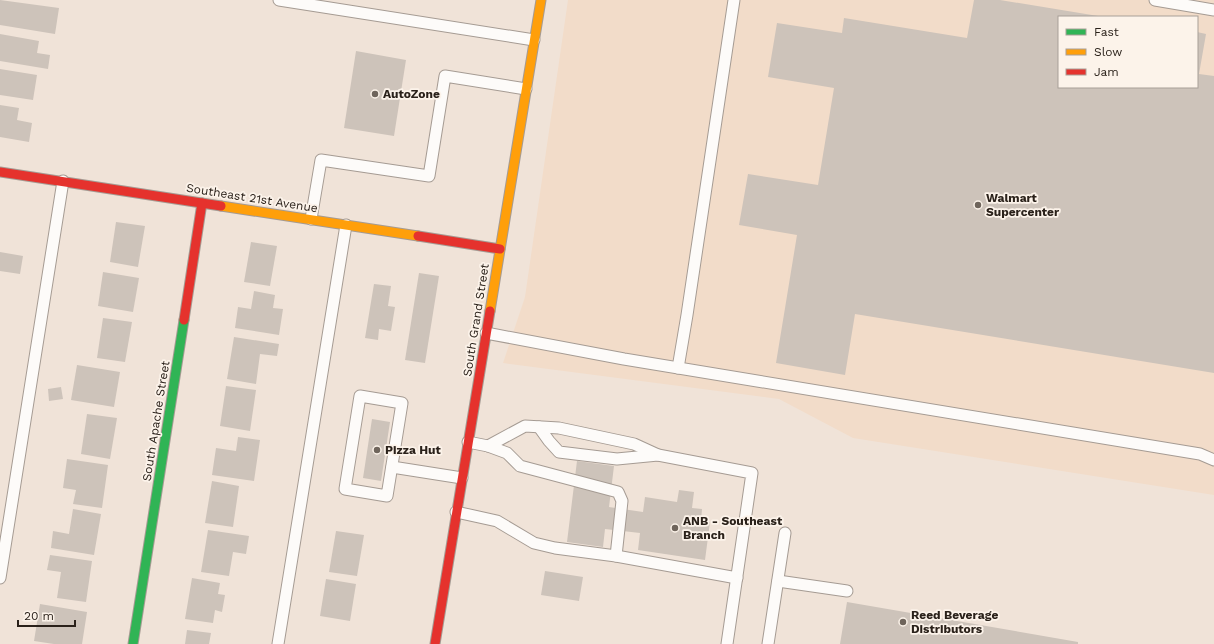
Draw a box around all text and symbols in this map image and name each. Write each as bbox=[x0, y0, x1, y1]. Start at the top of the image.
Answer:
legend bbox=[1058, 16, 1198, 88]
text: Fast bbox=[1094, 25, 1119, 39]
text: Slow bbox=[1094, 45, 1122, 59]
text: Jam bbox=[1094, 65, 1119, 79]
place label: AutoZone bbox=[383, 87, 440, 101]
marker: AutoZone bbox=[370, 89, 380, 99]
street label: Southeast 21st Avenue bbox=[185, 181, 319, 215]
place label: Walmart Supercenter bbox=[986, 191, 1060, 219]
marker: Walmart Supercenter bbox=[973, 200, 983, 210]
street label: South Grand Street bbox=[460, 262, 492, 378]
street label: South Apache Street bbox=[140, 360, 172, 482]
place label: Pizza Hut bbox=[385, 443, 441, 457]
marker: Pizza Hut bbox=[372, 445, 382, 455]
place label: ANB - Southeast Branch bbox=[683, 514, 783, 542]
marker: ANB - Southeast Branch bbox=[670, 523, 680, 533]
scale bar bbox=[18, 602, 75, 628]
place label: Reed Beverage Distributors bbox=[911, 608, 998, 636]
text: 20 m bbox=[24, 609, 54, 623]
marker: Reed Beverage Distributors bbox=[898, 617, 908, 627]

